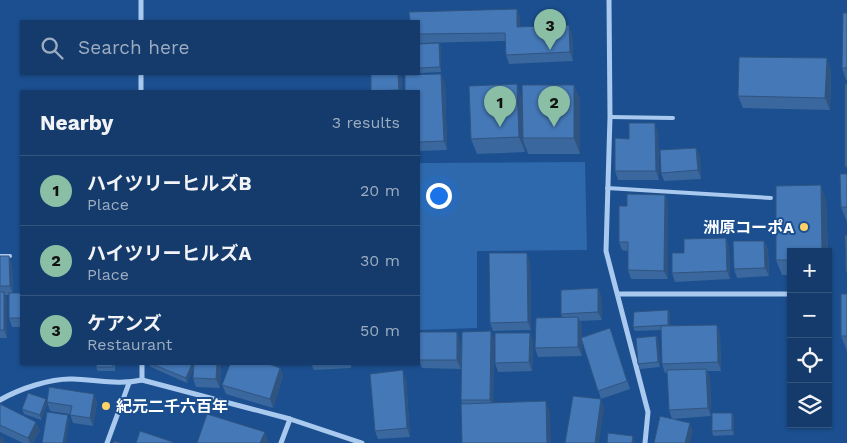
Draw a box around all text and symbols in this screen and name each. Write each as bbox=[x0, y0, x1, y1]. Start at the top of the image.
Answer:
pin: 3 bbox=[534, 9, 566, 50]
search box bbox=[20, 20, 420, 75]
icon: search bbox=[38, 34, 66, 62]
text: Search here bbox=[78, 36, 189, 59]
pin: 1 bbox=[484, 86, 516, 127]
pin: 2 bbox=[538, 86, 570, 127]
text: Nearby bbox=[40, 110, 113, 135]
text: 3 results bbox=[332, 113, 400, 132]
text: ハイツリーヒルズB bbox=[87, 172, 252, 195]
text: 1 bbox=[53, 181, 59, 200]
text: 20 m bbox=[360, 181, 400, 200]
your location bbox=[426, 183, 452, 209]
text: Place bbox=[87, 195, 129, 214]
place label: 洲原コーポA bbox=[703, 218, 794, 237]
marker: 洲原コーポA bbox=[798, 221, 810, 233]
text: ハイツリーヒルズA bbox=[87, 242, 251, 265]
map controls bbox=[787, 248, 832, 428]
button: + bbox=[787, 248, 832, 293]
text: 2 bbox=[51, 251, 61, 270]
text: 30 m bbox=[360, 251, 400, 270]
text: Place bbox=[87, 265, 129, 284]
button: − bbox=[787, 293, 832, 338]
text: ケアンズ bbox=[87, 312, 162, 335]
text: 3 bbox=[51, 321, 61, 340]
text: 50 m bbox=[360, 321, 400, 340]
text: Restaurant bbox=[87, 335, 173, 354]
button: locate bbox=[787, 338, 832, 383]
button: layers bbox=[787, 383, 832, 428]
place label: 紀元二千六百年 bbox=[116, 397, 228, 416]
marker: 紀元二千六百年 bbox=[100, 400, 112, 412]

